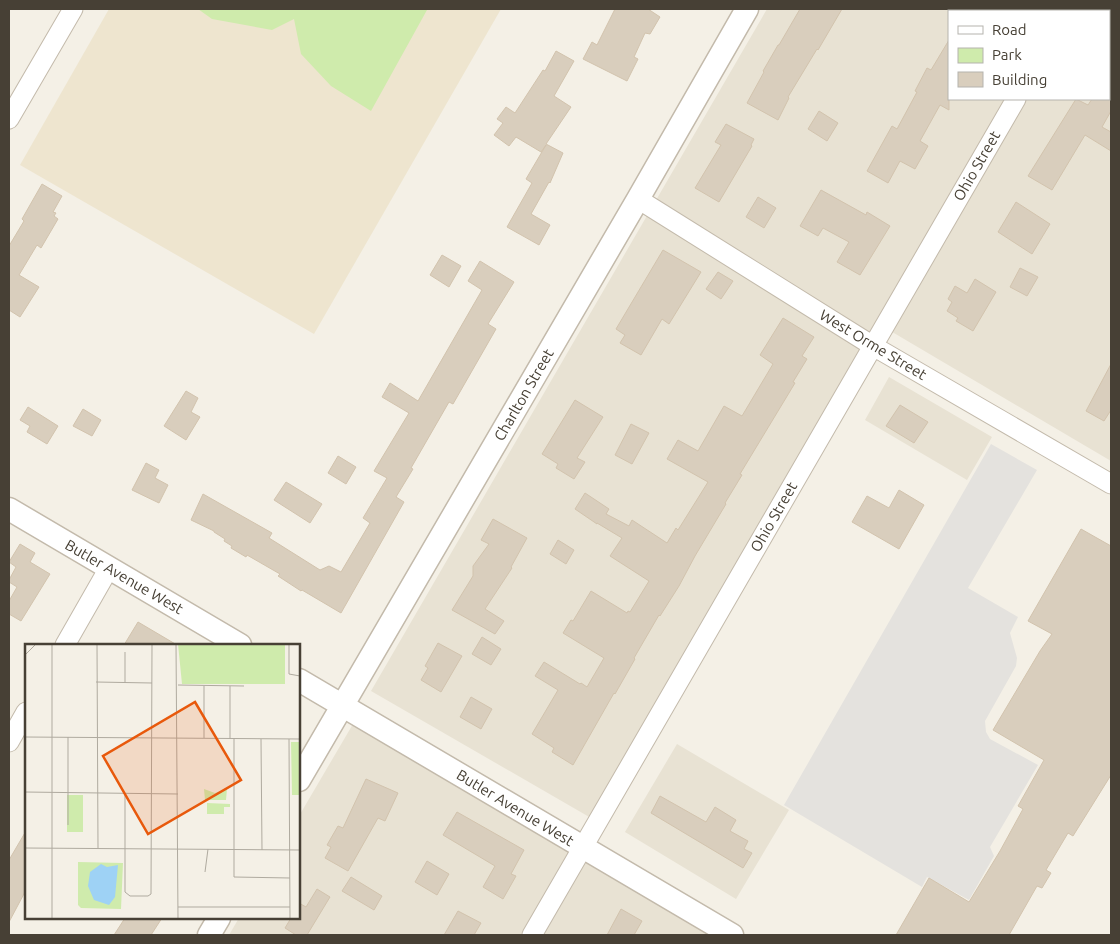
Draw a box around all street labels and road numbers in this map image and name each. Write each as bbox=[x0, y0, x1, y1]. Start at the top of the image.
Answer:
street label: Ohio Street bbox=[950, 128, 1003, 204]
street label: West Orme Street bbox=[817, 306, 930, 383]
street label: Charlton Street bbox=[490, 346, 557, 444]
street label: Ohio Street bbox=[747, 479, 800, 555]
street label: Butler Avenue West bbox=[62, 536, 186, 617]
street label: Butler Avenue West bbox=[454, 766, 577, 849]

